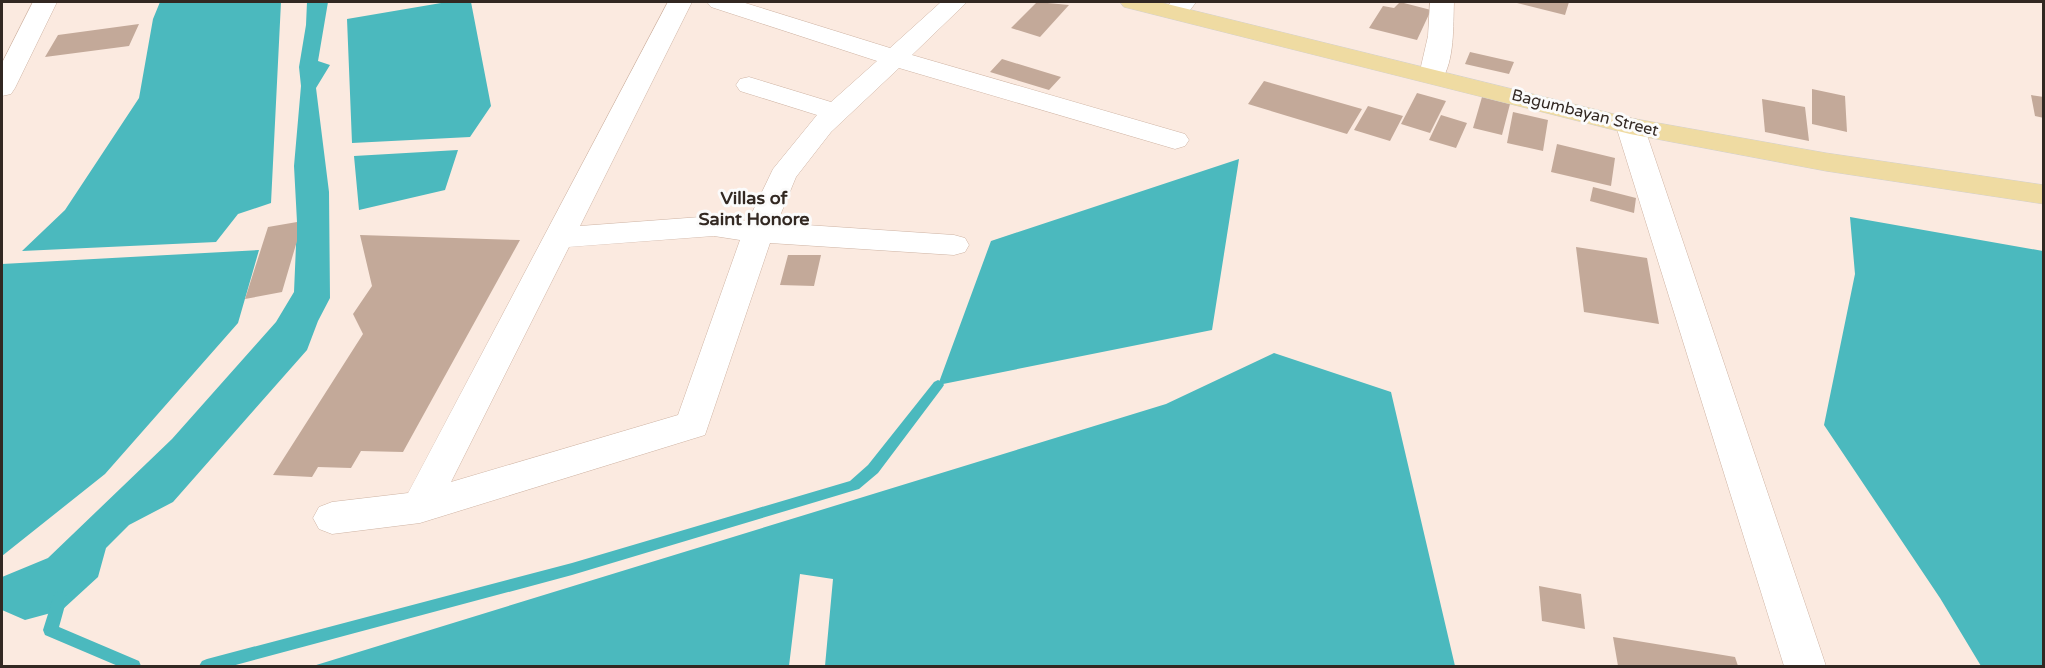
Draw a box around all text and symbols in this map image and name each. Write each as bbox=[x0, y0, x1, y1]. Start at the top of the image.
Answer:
street label: Bagumbayan Street bbox=[1509, 85, 1661, 141]
district label: Villas of Saint Honore bbox=[699, 187, 810, 230]

